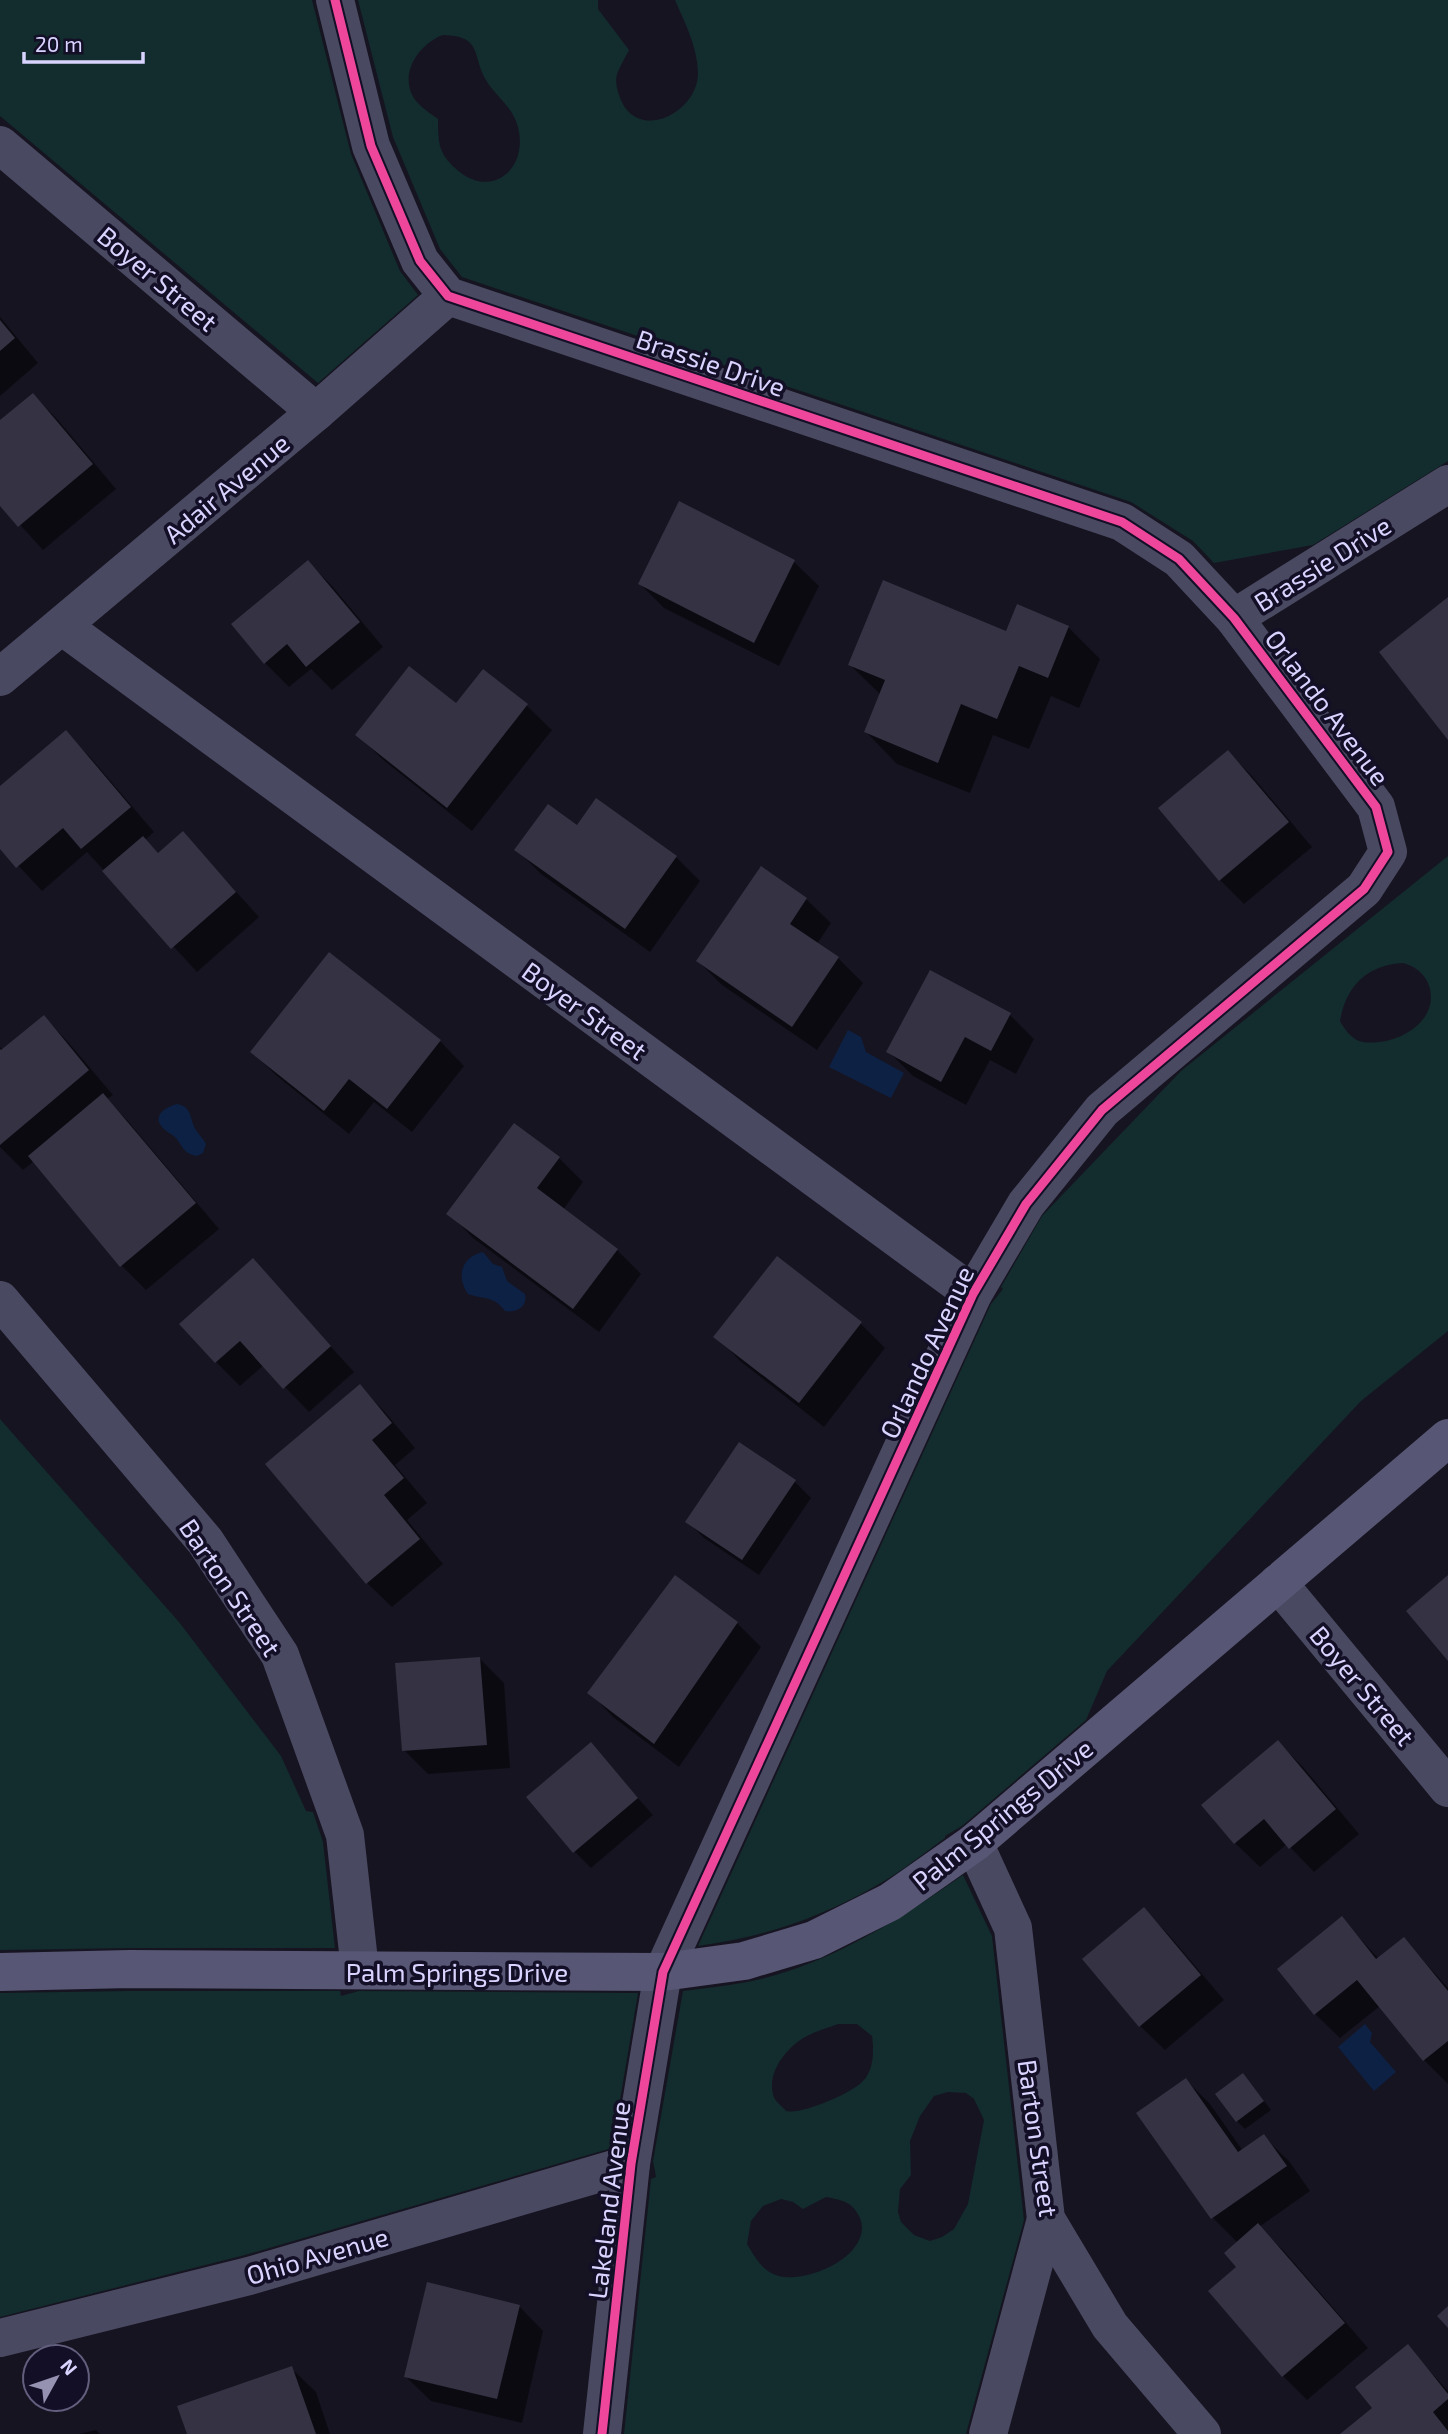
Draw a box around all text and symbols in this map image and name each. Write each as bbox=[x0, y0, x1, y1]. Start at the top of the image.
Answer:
scale bar bbox=[24, 21, 144, 65]
text: 20 m bbox=[35, 31, 83, 56]
street label: Boyer Street bbox=[92, 219, 224, 337]
street label: Brassie Drive bbox=[633, 322, 789, 402]
street label: Adair Avenue bbox=[157, 427, 295, 549]
street label: Brassie Drive bbox=[1248, 509, 1396, 617]
street label: Orlando Avenue bbox=[1259, 623, 1397, 791]
street label: Boyer Street bbox=[517, 954, 653, 1066]
street label: Orlando Avenue bbox=[872, 1261, 980, 1443]
street label: Barton Street bbox=[174, 1513, 288, 1662]
street label: Boyer Street bbox=[1304, 1619, 1422, 1751]
street label: Palm Springs Drive bbox=[906, 1732, 1098, 1896]
street label: Palm Springs Drive bbox=[346, 1956, 568, 1987]
street label: Barton Street bbox=[1013, 2057, 1065, 2219]
street label: Lakeland Avenue bbox=[581, 2099, 635, 2301]
street label: Ohio Avenue bbox=[243, 2220, 391, 2290]
north arrow bbox=[21, 2343, 91, 2413]
text: N bbox=[56, 2354, 83, 2379]

